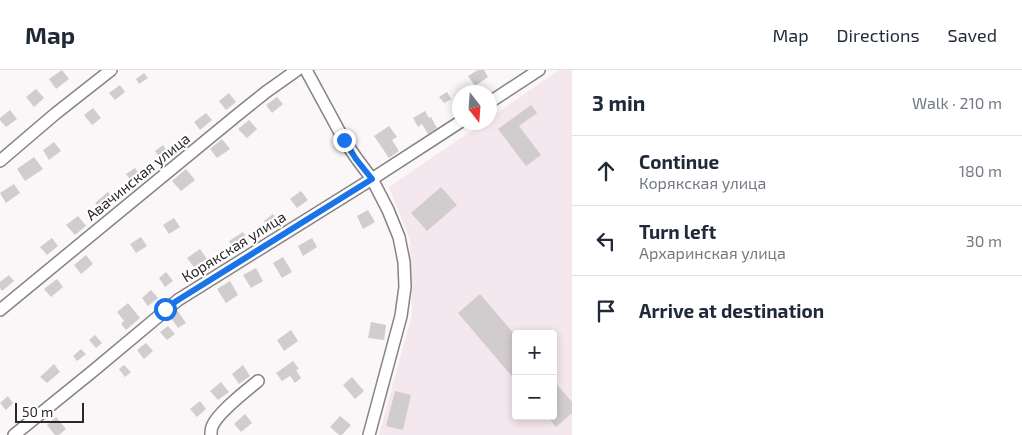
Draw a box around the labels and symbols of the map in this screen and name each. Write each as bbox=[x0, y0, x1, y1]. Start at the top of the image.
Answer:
north arrow bbox=[452, 85, 497, 130]
street label: Авачинская улица bbox=[82, 129, 194, 224]
route end bbox=[333, 129, 356, 152]
street label: Корякская улица bbox=[178, 207, 289, 286]
route start bbox=[154, 298, 177, 321]
scale bar bbox=[15, 400, 84, 423]

